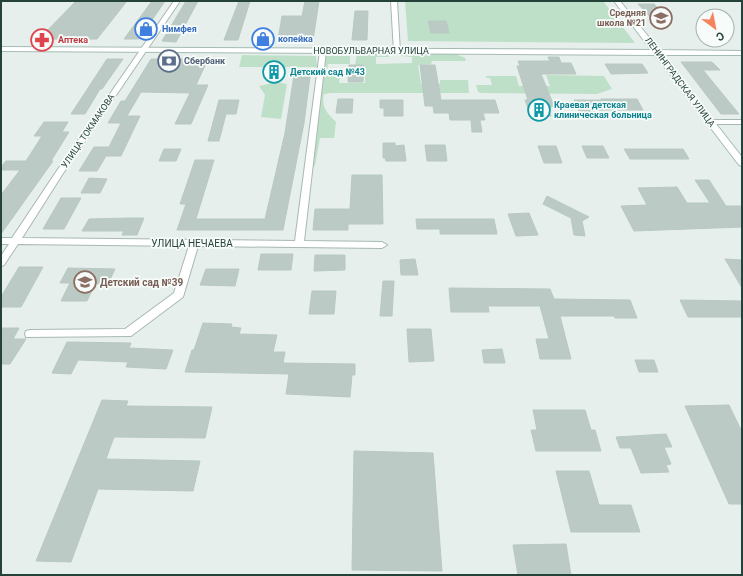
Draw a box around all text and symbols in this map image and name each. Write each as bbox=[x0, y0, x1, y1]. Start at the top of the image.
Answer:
school or university icon: Средняя школа №21 bbox=[648, 5, 674, 31]
place label: Средняя школа №21 bbox=[597, 8, 646, 28]
north arrow bbox=[695, 8, 735, 48]
shop icon: Нимфея bbox=[133, 16, 159, 42]
place label: Нимфея bbox=[162, 24, 197, 34]
shop icon: копейка bbox=[250, 26, 276, 52]
pharmacy icon: Аптека bbox=[29, 27, 55, 53]
text: С bbox=[714, 29, 727, 43]
place label: копейка bbox=[278, 34, 313, 44]
place label: Аптека bbox=[58, 35, 88, 45]
street label: ЛЕНИНГРАДСКАЯ УЛИЦА bbox=[643, 35, 717, 129]
street label: НОВОБУЛЬВАРНАЯ УЛИЦА bbox=[313, 46, 429, 56]
bank icon: Сбербанк bbox=[156, 48, 182, 74]
place label: Сбербанк bbox=[184, 56, 226, 66]
building icon: Детский сад №43 bbox=[261, 59, 287, 85]
place label: Детский сад №43 bbox=[290, 67, 365, 77]
street label: УЛИЦА ТОКМАКОВА bbox=[59, 92, 117, 170]
building icon: Краевая детская клиническая больница bbox=[526, 97, 552, 123]
place label: Краевая детская клиническая больница bbox=[554, 100, 652, 120]
street label: УЛИЦА НЕЧАЕВА bbox=[151, 238, 233, 249]
school or university icon: Детский сад №39 bbox=[72, 269, 98, 295]
place label: Детский сад №39 bbox=[100, 277, 183, 288]

